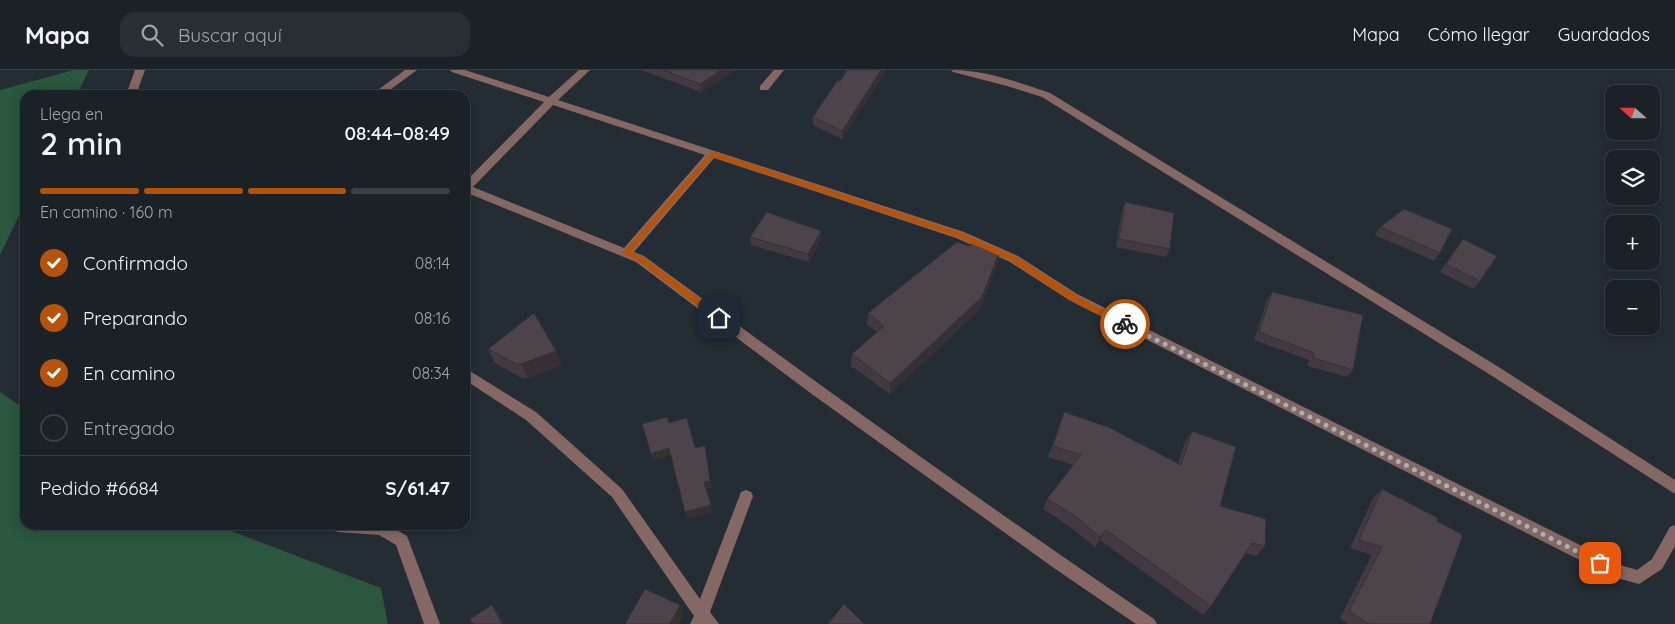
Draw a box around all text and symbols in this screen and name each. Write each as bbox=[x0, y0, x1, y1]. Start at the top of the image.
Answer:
search box bbox=[120, 12, 470, 57]
text: Mapa bbox=[25, 20, 90, 50]
icon: search bbox=[138, 21, 166, 49]
text: Buscar aquí bbox=[178, 23, 282, 47]
text: Mapa bbox=[1352, 23, 1400, 46]
text: Cómo llegar bbox=[1428, 23, 1530, 46]
text: Guardados bbox=[1558, 23, 1650, 46]
north arrow bbox=[1605, 85, 1660, 140]
map controls bbox=[1605, 85, 1660, 335]
text: Llega en bbox=[40, 104, 103, 124]
text: 08:44–08:49 bbox=[344, 121, 450, 145]
text: 2 min bbox=[40, 123, 123, 163]
button: layers bbox=[1605, 150, 1660, 205]
text: En camino · 160 m bbox=[40, 202, 172, 222]
button: + bbox=[1605, 215, 1660, 270]
icon: check bbox=[40, 249, 68, 277]
text: Confirmado bbox=[83, 251, 188, 275]
text: 08:14 bbox=[415, 253, 450, 273]
button: − bbox=[1605, 280, 1660, 335]
pin bbox=[698, 297, 740, 339]
courier bbox=[1100, 299, 1150, 349]
icon: check bbox=[40, 304, 68, 332]
icon: home bbox=[705, 304, 733, 332]
text: Preparando bbox=[83, 306, 188, 330]
text: 08:16 bbox=[414, 308, 450, 328]
icon: bike bbox=[1111, 310, 1139, 338]
icon: check bbox=[40, 359, 68, 387]
text: En camino bbox=[83, 361, 175, 385]
text: 08:34 bbox=[412, 363, 450, 383]
text: Entregado bbox=[83, 416, 175, 440]
text: Pedido #6684 bbox=[40, 476, 159, 500]
text: S/61.47 bbox=[385, 476, 450, 500]
pin bbox=[1579, 542, 1621, 584]
icon: bag bbox=[1586, 549, 1614, 577]

